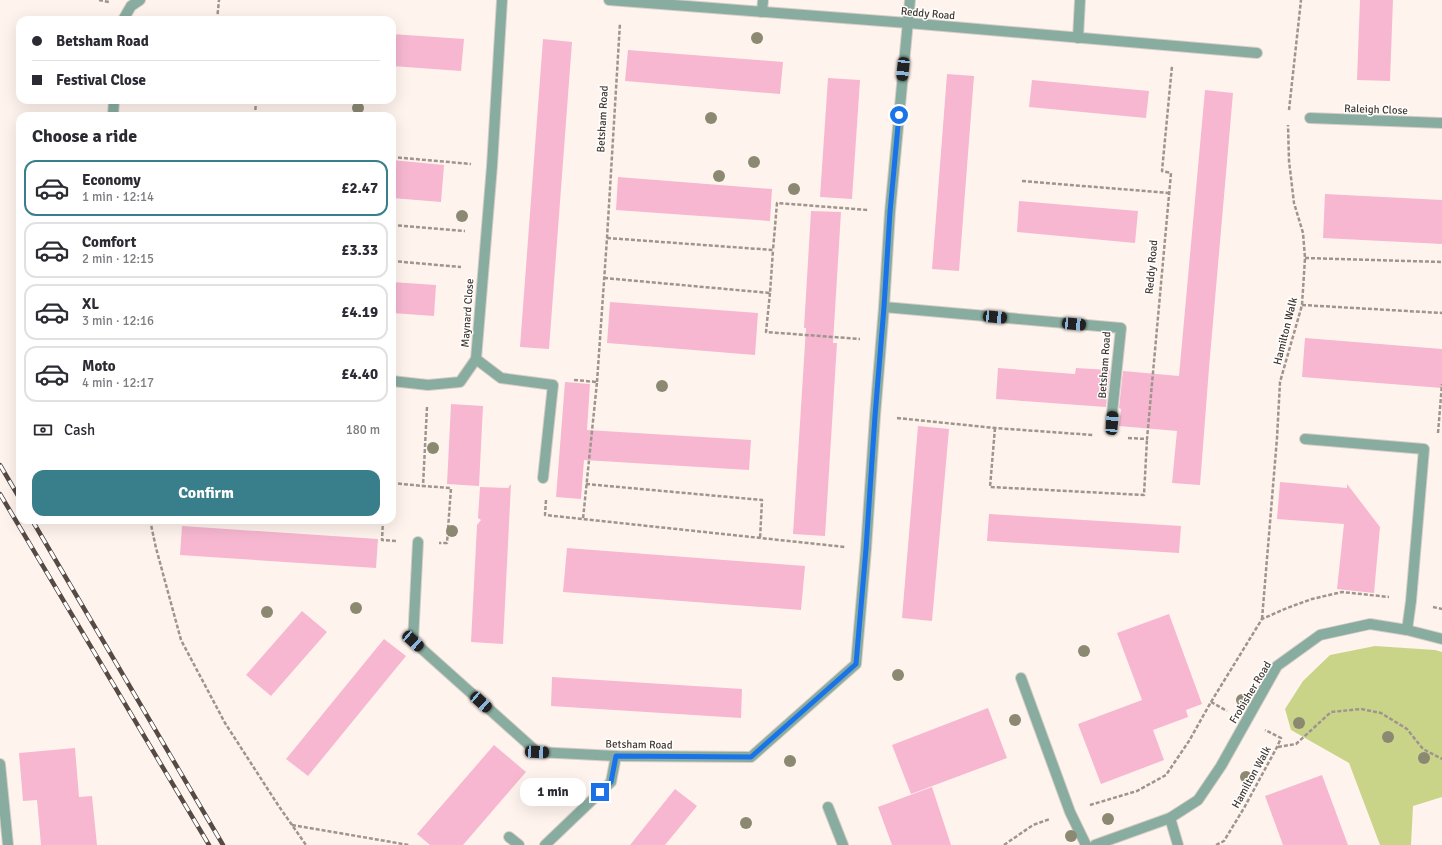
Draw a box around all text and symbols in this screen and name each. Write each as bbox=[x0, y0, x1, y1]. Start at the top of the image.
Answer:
street label: Reddy Road bbox=[900, 5, 956, 22]
text: Betsham Road bbox=[56, 32, 149, 50]
car bbox=[896, 56, 910, 82]
text: Festival Close bbox=[56, 71, 146, 89]
street label: Betsham Road bbox=[594, 85, 611, 153]
street label: Raleigh Close bbox=[1344, 102, 1408, 117]
route start bbox=[890, 106, 908, 124]
text: Choose a ride bbox=[32, 125, 137, 147]
icon: car bbox=[34, 170, 70, 206]
text: Economy bbox=[82, 171, 141, 189]
text: £2.47 bbox=[341, 179, 378, 197]
text: 1 min · 12:14 bbox=[82, 189, 154, 205]
icon: car bbox=[34, 232, 70, 268]
text: Comfort bbox=[82, 233, 136, 251]
street label: Reddy Road bbox=[1143, 239, 1160, 295]
text: £3.33 bbox=[341, 241, 378, 259]
text: 2 min · 12:15 bbox=[82, 251, 154, 267]
street label: Maynard Close bbox=[459, 278, 476, 348]
icon: car bbox=[34, 294, 70, 330]
text: XL bbox=[82, 295, 99, 313]
street label: Hamilton Walk bbox=[1271, 296, 1300, 366]
text: £4.19 bbox=[341, 303, 378, 321]
car bbox=[983, 310, 1007, 324]
text: 3 min · 12:16 bbox=[82, 313, 154, 329]
car bbox=[1062, 317, 1086, 331]
street label: Betsham Road bbox=[1096, 331, 1113, 399]
icon: car bbox=[34, 356, 70, 392]
text: Moto bbox=[82, 357, 116, 375]
text: £4.40 bbox=[341, 365, 378, 383]
text: 4 min · 12:17 bbox=[82, 375, 154, 391]
car bbox=[1105, 411, 1119, 435]
icon: cash bbox=[32, 419, 54, 441]
text: Cash bbox=[64, 421, 95, 439]
text: 180 m bbox=[346, 422, 380, 438]
button: Confirm bbox=[32, 470, 380, 516]
car bbox=[400, 629, 426, 653]
street label: Frobisher Road bbox=[1227, 659, 1274, 726]
car bbox=[468, 690, 494, 714]
street label: Betsham Road bbox=[605, 737, 673, 752]
street label: Hamilton Walk bbox=[1229, 744, 1274, 811]
car bbox=[525, 745, 549, 759]
callout: 1 min bbox=[520, 778, 586, 806]
route end bbox=[591, 783, 609, 801]
text: 1 min bbox=[537, 784, 569, 800]

